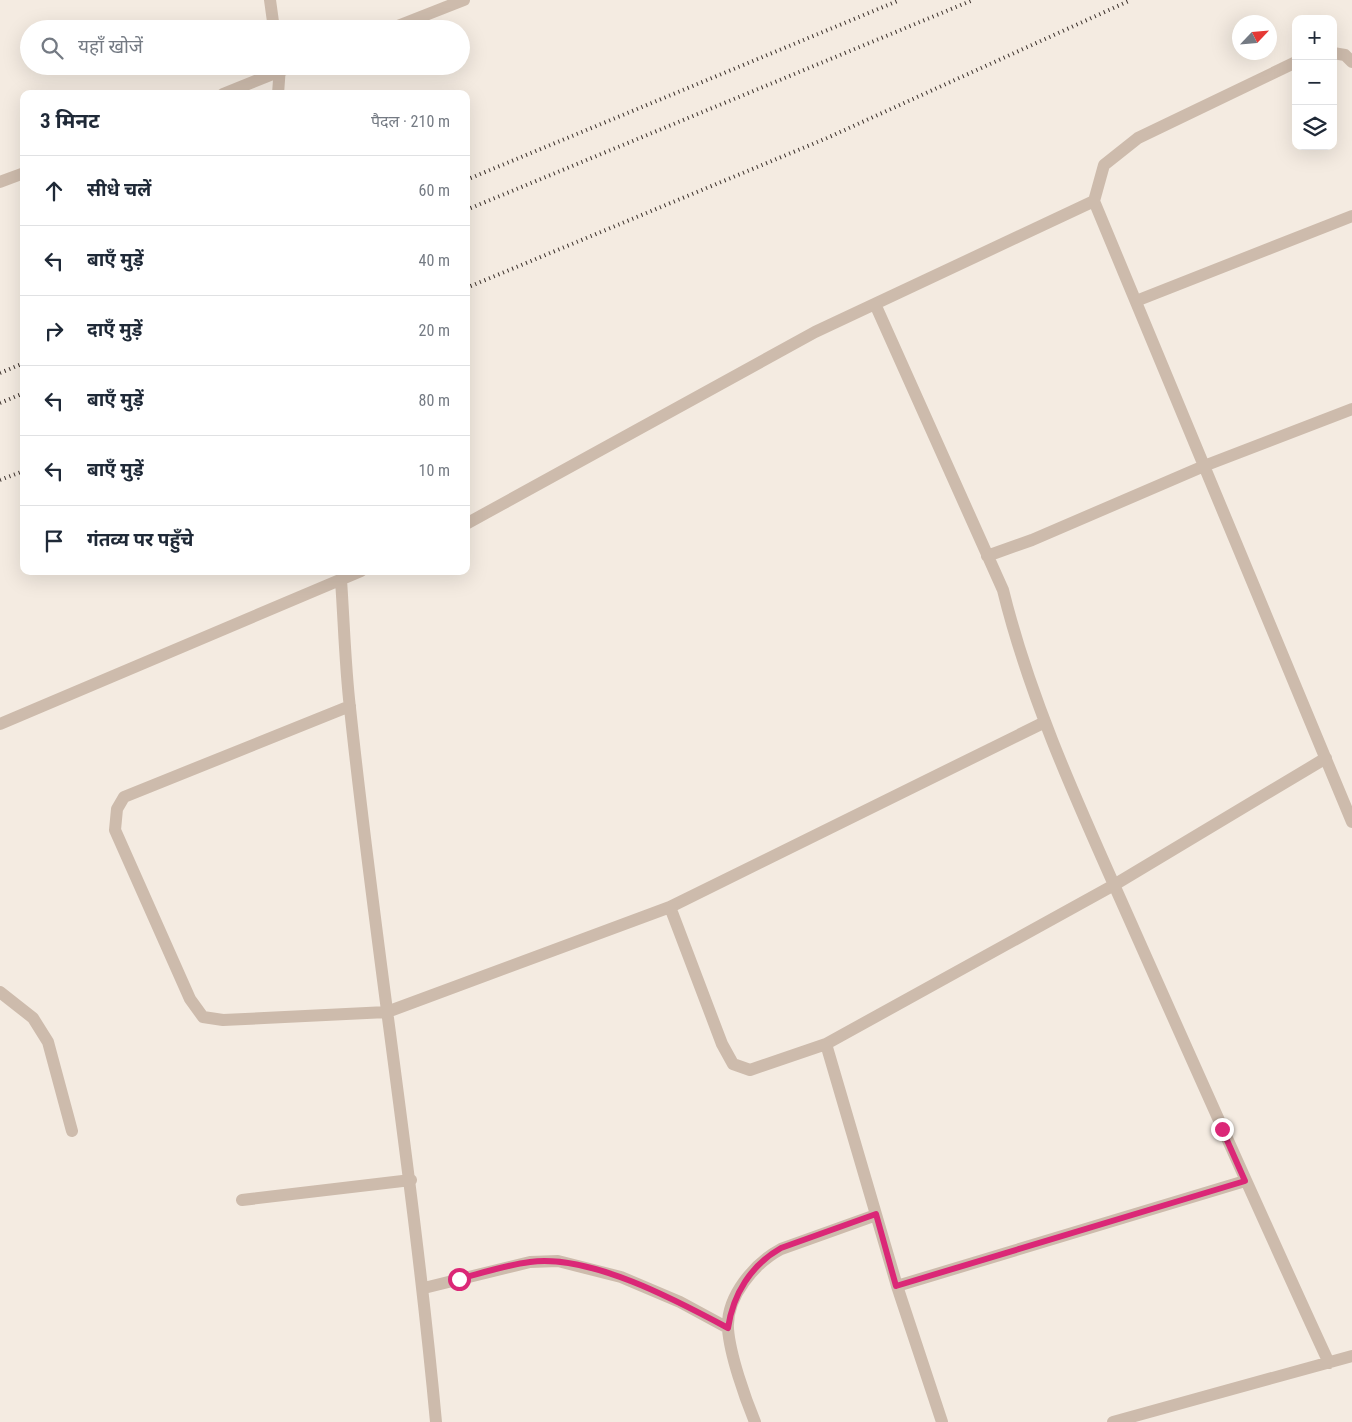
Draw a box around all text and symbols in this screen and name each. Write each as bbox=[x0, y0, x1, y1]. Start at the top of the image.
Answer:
north arrow bbox=[1232, 15, 1277, 60]
map controls bbox=[1292, 15, 1337, 150]
button: + bbox=[1292, 15, 1337, 60]
search box bbox=[20, 20, 470, 75]
icon: search bbox=[38, 34, 66, 62]
text: यहाँ खोजें bbox=[78, 35, 143, 58]
button: − bbox=[1292, 60, 1337, 105]
button: layers bbox=[1292, 105, 1337, 150]
text: 3 मिनट bbox=[40, 109, 100, 133]
text: पैदल · 210 m bbox=[371, 112, 450, 131]
icon: ahead bbox=[40, 177, 68, 205]
text: सीधे चलें bbox=[87, 178, 151, 201]
text: 60 m bbox=[418, 181, 450, 200]
icon: left bbox=[40, 247, 68, 275]
text: बाएँ मुड़ें bbox=[87, 248, 143, 271]
text: 40 m bbox=[418, 251, 450, 270]
icon: right bbox=[40, 317, 68, 345]
text: दाएँ मुड़ें bbox=[87, 318, 142, 341]
text: 20 m bbox=[418, 321, 450, 340]
icon: left bbox=[40, 387, 68, 415]
text: बाएँ मुड़ें bbox=[87, 388, 143, 411]
text: 80 m bbox=[418, 391, 450, 410]
icon: left bbox=[40, 457, 68, 485]
text: बाएँ मुड़ें bbox=[87, 458, 143, 481]
text: 10 m bbox=[418, 461, 450, 480]
icon: arrive bbox=[40, 527, 68, 555]
text: गंतव्य पर पहुँचे bbox=[87, 528, 193, 551]
route end bbox=[1211, 1118, 1234, 1141]
route start bbox=[448, 1268, 471, 1291]

